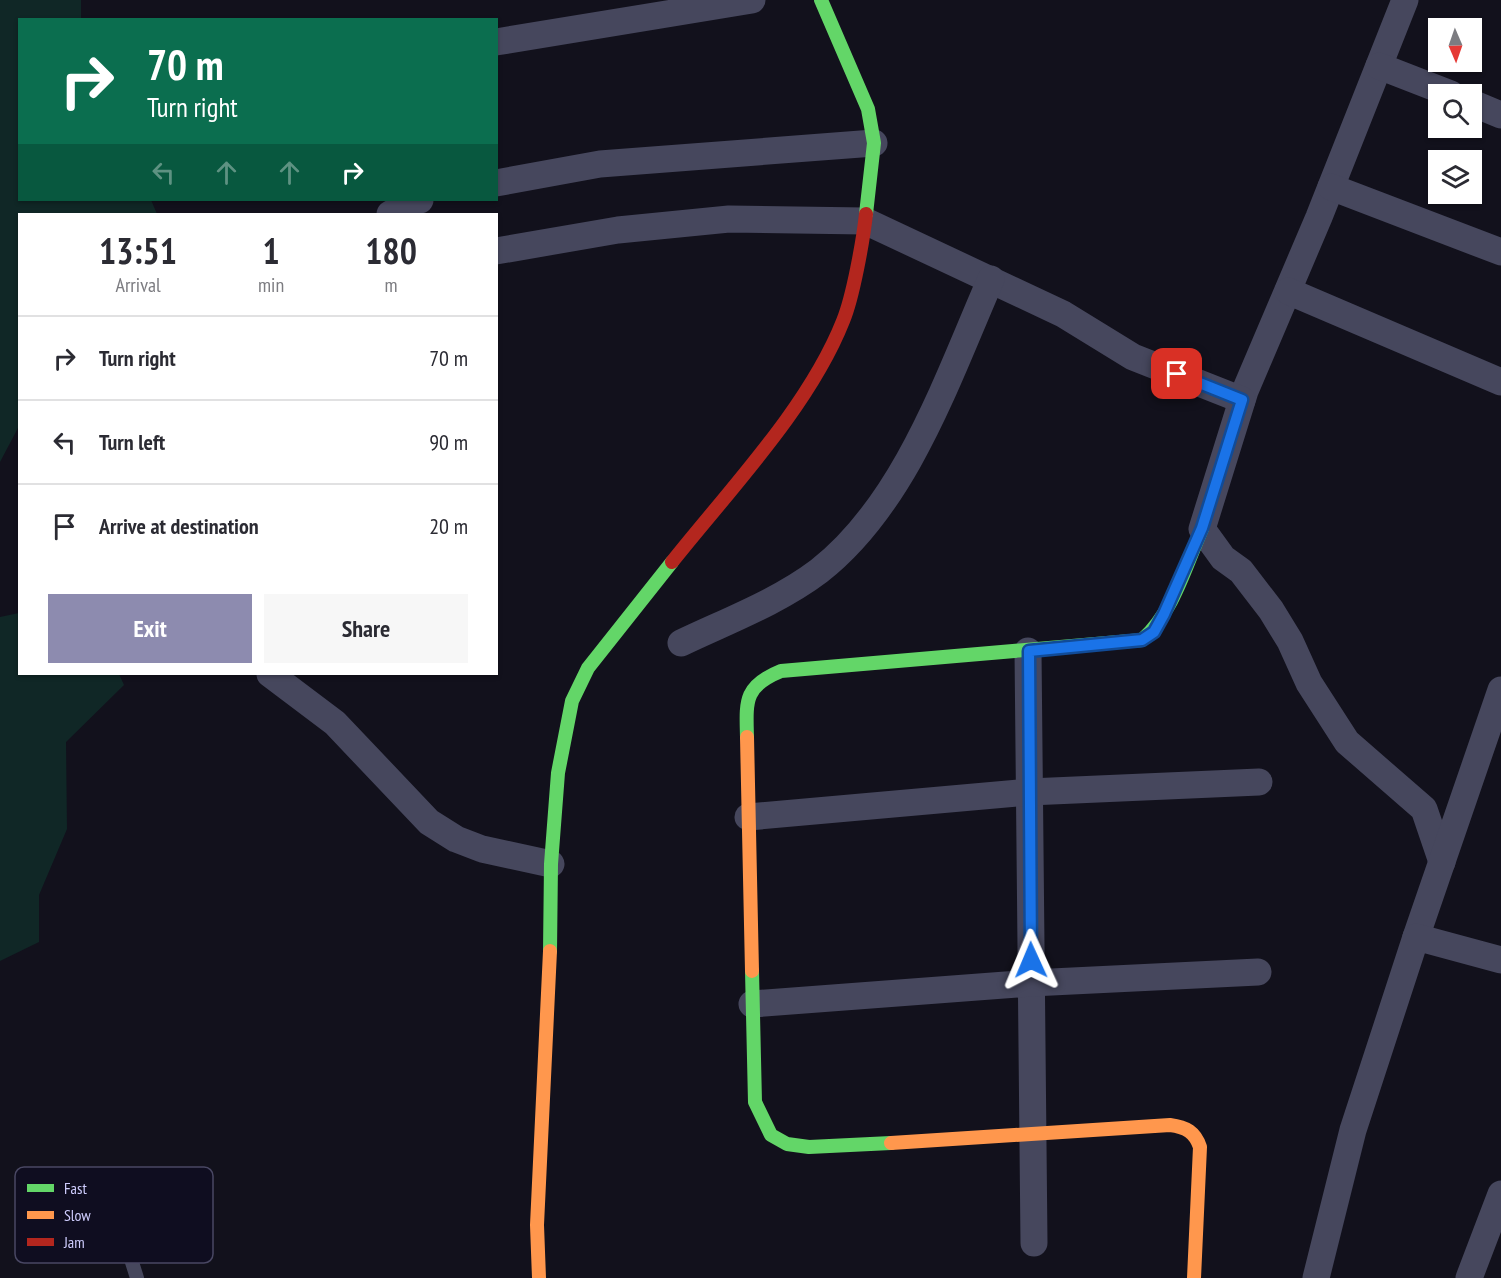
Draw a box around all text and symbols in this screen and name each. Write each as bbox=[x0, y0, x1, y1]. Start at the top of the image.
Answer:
north arrow bbox=[1428, 18, 1482, 72]
map controls bbox=[1428, 18, 1482, 204]
text: 70 m bbox=[147, 37, 224, 92]
icon: right bbox=[48, 42, 126, 120]
button: search bbox=[1428, 84, 1482, 138]
text: Turn right bbox=[147, 90, 238, 124]
button: layers bbox=[1428, 150, 1482, 204]
icon: left bbox=[147, 156, 180, 189]
icon: ahead bbox=[210, 156, 243, 189]
icon: ahead bbox=[273, 156, 306, 189]
icon: right bbox=[336, 156, 369, 189]
text: 13:51 bbox=[99, 227, 177, 274]
text: 1 bbox=[262, 227, 280, 274]
text: 180 bbox=[365, 227, 417, 274]
text: Arrival bbox=[115, 272, 161, 298]
text: min bbox=[258, 272, 284, 298]
text: m bbox=[385, 272, 398, 298]
icon: right bbox=[48, 342, 81, 375]
text: Turn right bbox=[99, 344, 176, 372]
text: 70 m bbox=[429, 344, 468, 372]
pin bbox=[1151, 348, 1202, 399]
icon: arrive bbox=[1160, 357, 1193, 390]
icon: left bbox=[48, 426, 81, 459]
text: Turn left bbox=[99, 428, 165, 456]
text: 90 m bbox=[429, 428, 468, 456]
icon: arrive bbox=[48, 510, 81, 543]
text: Arrive at destination bbox=[99, 512, 259, 540]
text: 20 m bbox=[429, 512, 468, 540]
button: Exit bbox=[48, 594, 252, 663]
button: Share bbox=[264, 594, 468, 663]
position arrow bbox=[999, 928, 1063, 992]
legend bbox=[15, 1167, 213, 1263]
text: Fast bbox=[64, 1178, 87, 1198]
text: Slow bbox=[64, 1205, 91, 1225]
text: Jam bbox=[63, 1232, 85, 1252]

